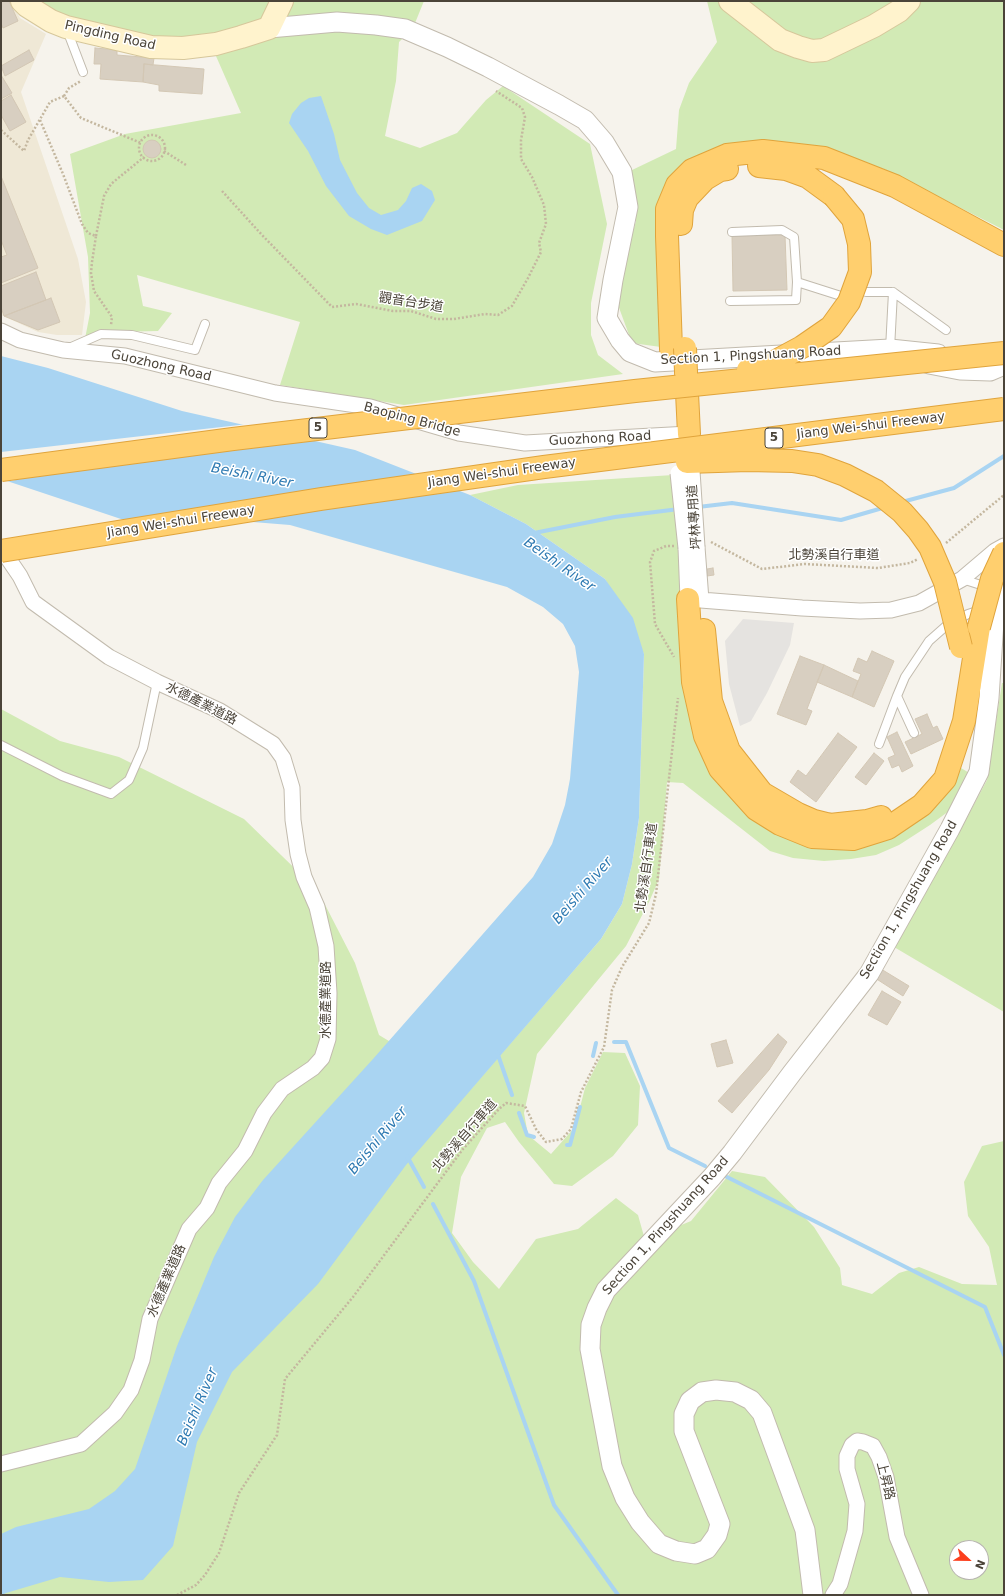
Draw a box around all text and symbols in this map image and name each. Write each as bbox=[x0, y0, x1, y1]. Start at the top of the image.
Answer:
street label: Pingding Road bbox=[63, 18, 157, 54]
street label: 觀音台步道 bbox=[378, 290, 444, 316]
street label: Section 1, Pingshuang Road bbox=[660, 343, 842, 369]
street label: Guozhong Road bbox=[109, 347, 213, 385]
street label: Baoping Bridge bbox=[362, 400, 462, 440]
street label: Jiang Wei-shui Freeway bbox=[796, 409, 946, 443]
road number: 5 bbox=[309, 418, 327, 438]
road number: 5 bbox=[765, 428, 783, 448]
street label: Guozhong Road bbox=[548, 429, 652, 449]
street label: Jiang Wei-shui Freeway bbox=[427, 455, 577, 491]
water label: Beishi River bbox=[210, 460, 294, 492]
street label: 坪林專用道 bbox=[685, 484, 705, 550]
street label: Jiang Wei-shui Freeway bbox=[106, 503, 256, 541]
water label: Beishi River bbox=[520, 534, 598, 596]
street label: 北勢溪自行車道 bbox=[789, 548, 879, 564]
street label: 水德產業道路 bbox=[163, 679, 239, 729]
street label: Section 1, Pingshuang Road bbox=[857, 818, 961, 982]
street label: 北勢溪自行車道 bbox=[633, 822, 661, 914]
water label: Beishi River bbox=[549, 854, 617, 928]
street label: 水德產業道路 bbox=[319, 961, 335, 1039]
street label: 北勢溪自行車道 bbox=[429, 1097, 501, 1175]
water label: Beishi River bbox=[345, 1104, 411, 1178]
street label: Section 1, Pingshuang Road bbox=[600, 1153, 732, 1299]
street label: 水德產業道路 bbox=[145, 1242, 189, 1320]
water label: Beishi River bbox=[174, 1366, 222, 1448]
street label: 上昇路 bbox=[873, 1460, 897, 1502]
north arrow bbox=[949, 1540, 989, 1580]
text: N bbox=[972, 1558, 987, 1571]

